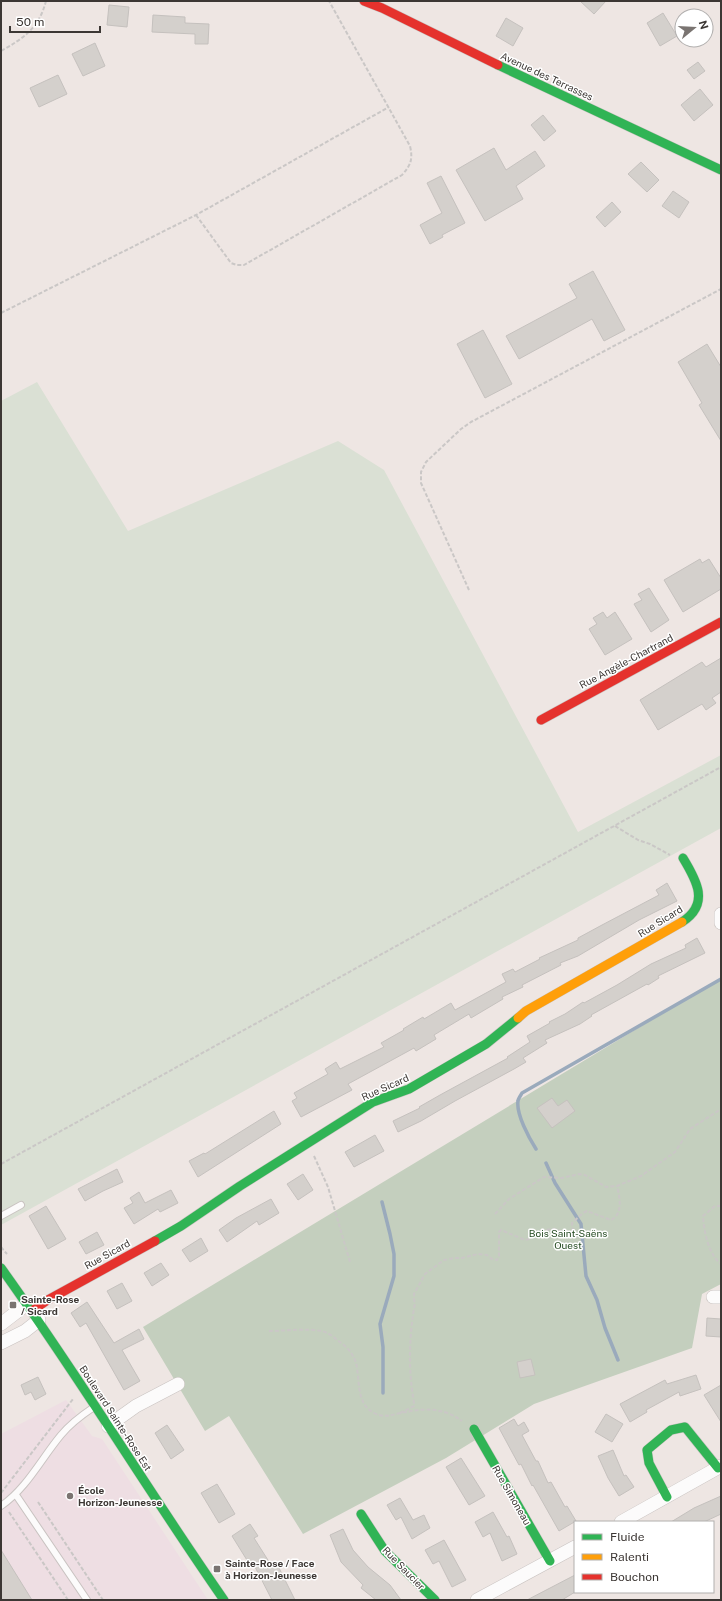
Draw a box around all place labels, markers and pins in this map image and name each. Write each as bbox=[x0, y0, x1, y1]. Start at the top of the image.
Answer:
place label: Sainte-Rose / Sicard bbox=[21, 1293, 80, 1317]
marker: Sainte-Rose / Sicard bbox=[8, 1300, 18, 1310]
place label: École Horizon-Jeunesse bbox=[78, 1484, 162, 1508]
marker: École Horizon-Jeunesse bbox=[65, 1491, 75, 1501]
place label: Sainte-Rose / Face à Horizon-Jeunesse bbox=[225, 1557, 317, 1581]
marker: Sainte-Rose / Face à Horizon-Jeunesse bbox=[212, 1564, 222, 1574]

